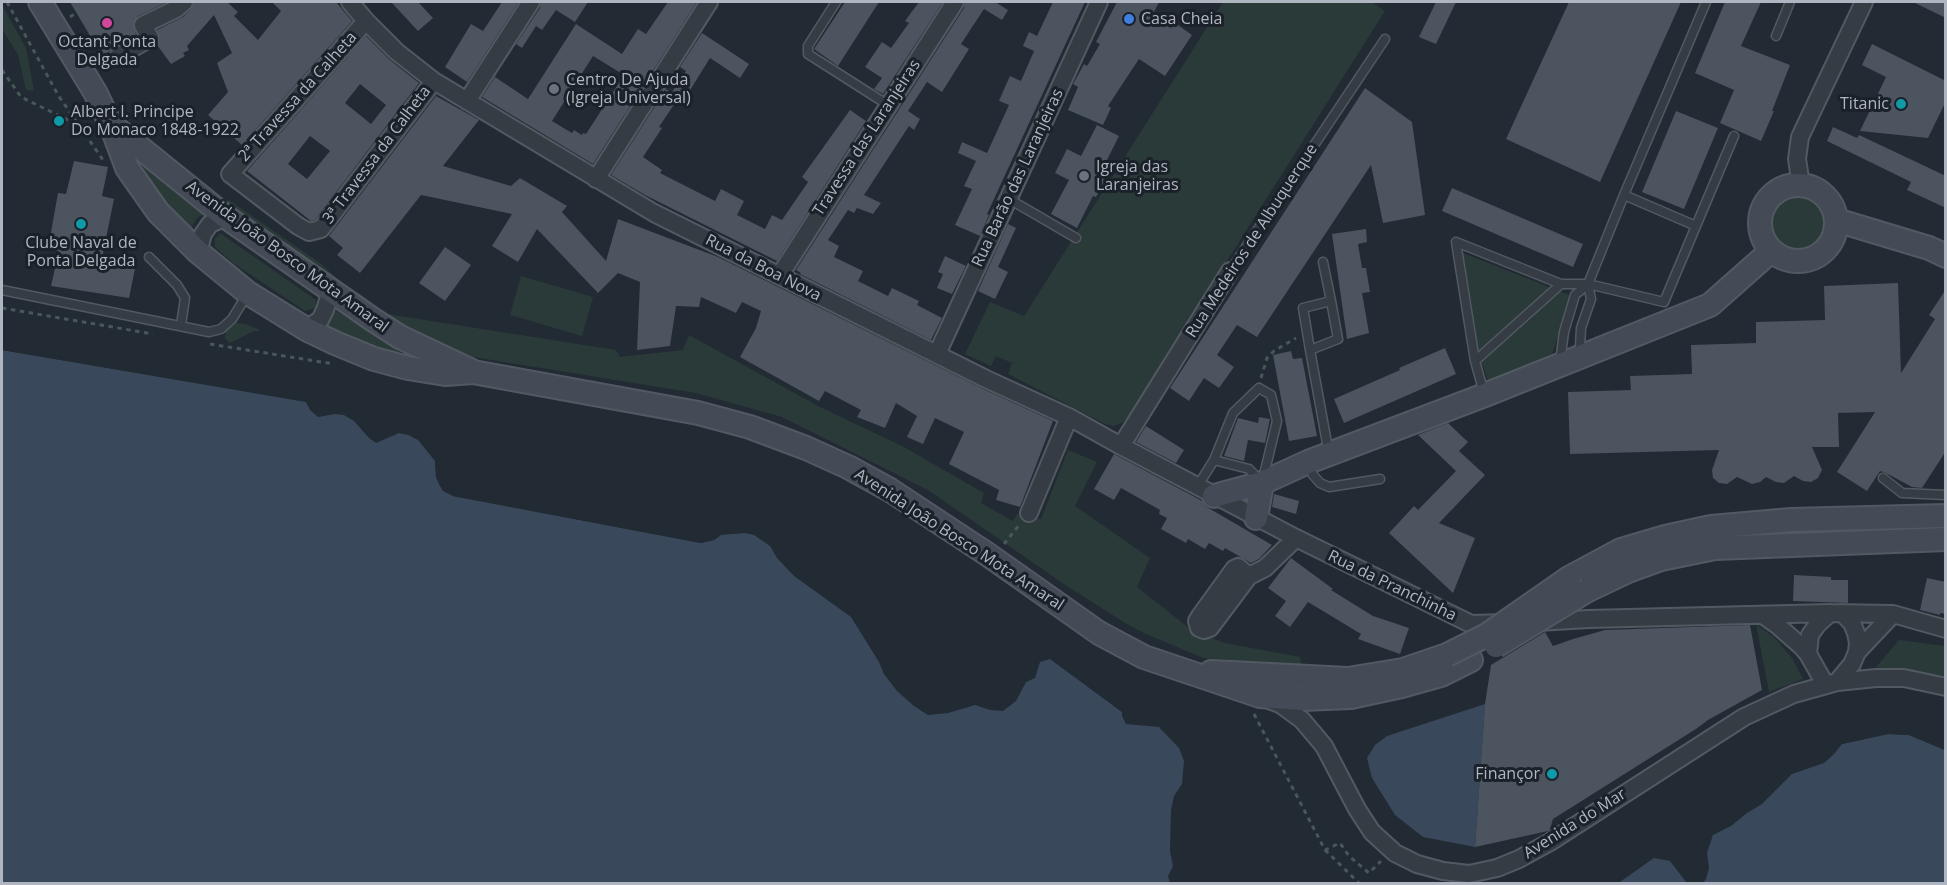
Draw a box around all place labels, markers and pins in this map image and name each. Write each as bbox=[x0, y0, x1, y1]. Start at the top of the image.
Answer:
place label: Casa Cheia bbox=[1141, 9, 1222, 29]
marker: Casa Cheia bbox=[1122, 12, 1136, 26]
marker: Octant Ponta Delgada bbox=[100, 16, 114, 30]
place label: Octant Ponta Delgada bbox=[58, 32, 156, 70]
place label: Centro De Ajuda (Igreja Universal) bbox=[566, 70, 691, 108]
marker: Centro De Ajuda (Igreja Universal) bbox=[547, 82, 561, 96]
place label: Titanic bbox=[1840, 94, 1889, 114]
marker: Titanic bbox=[1894, 97, 1908, 111]
place label: Albert I. Principe Do Monaco 1848-1922 bbox=[71, 102, 239, 140]
marker: Albert I. Principe Do Monaco 1848-1922 bbox=[52, 114, 66, 128]
place label: Igreja das Laranjeiras bbox=[1096, 157, 1179, 195]
marker: Igreja das Laranjeiras bbox=[1077, 169, 1091, 183]
marker: Clube Naval de Ponta Delgada bbox=[74, 217, 88, 231]
place label: Clube Naval de Ponta Delgada bbox=[25, 233, 137, 271]
place label: Finançor bbox=[1475, 764, 1540, 784]
marker: Finançor bbox=[1545, 767, 1559, 781]

